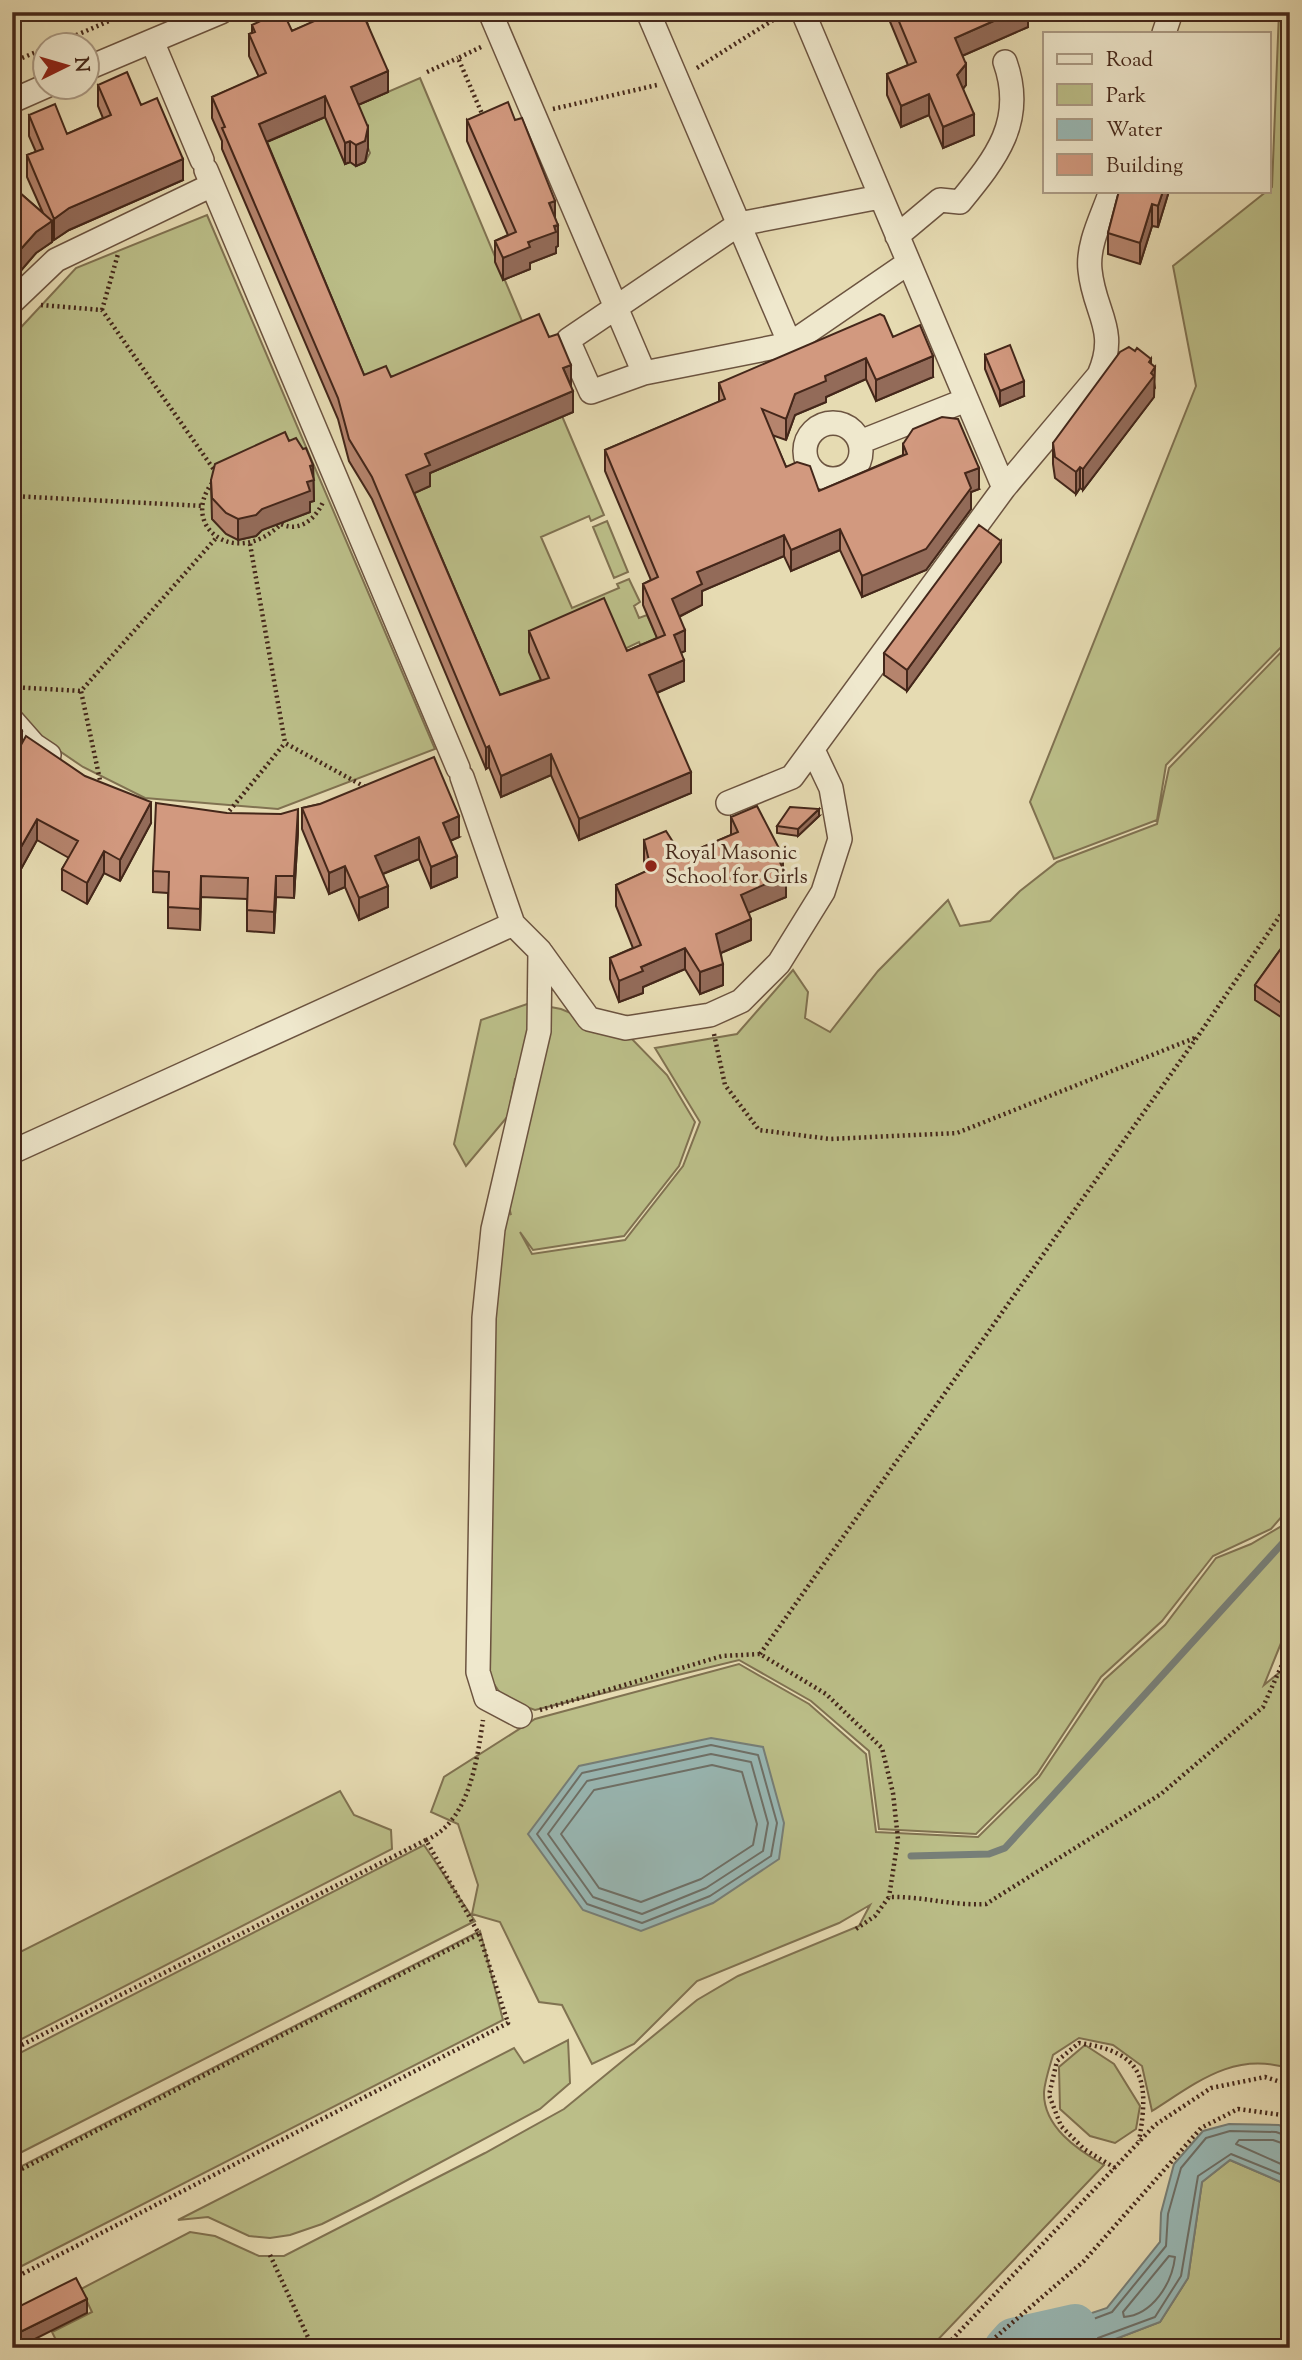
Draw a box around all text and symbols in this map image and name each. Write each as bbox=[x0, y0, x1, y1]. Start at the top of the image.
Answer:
north arrow bbox=[32, 32, 102, 102]
legend bbox=[1043, 32, 1270, 192]
text: Road bbox=[1106, 46, 1153, 76]
text: N bbox=[66, 56, 95, 73]
text: Park bbox=[1106, 82, 1147, 112]
text: Water bbox=[1106, 116, 1163, 146]
text: Building bbox=[1106, 152, 1183, 182]
place label: Royal Masonic School for Girls bbox=[665, 839, 808, 893]
marker: Royal Masonic School for Girls bbox=[643, 858, 659, 874]

